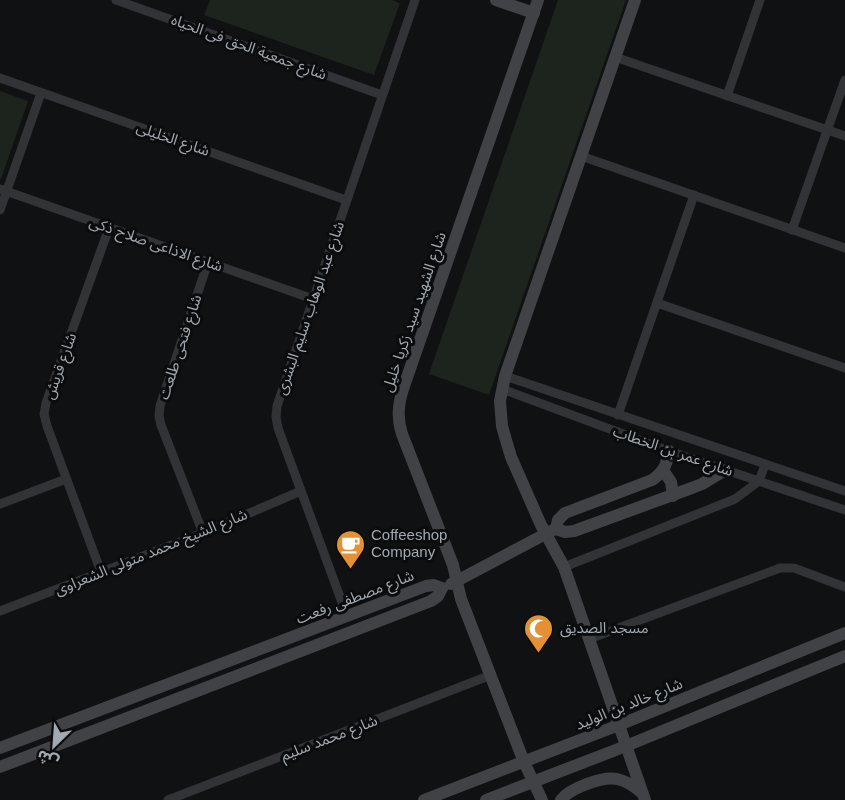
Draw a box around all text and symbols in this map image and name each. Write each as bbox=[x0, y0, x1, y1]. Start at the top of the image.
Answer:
street label: شارع جمعية الحق فى الحياه bbox=[168, 10, 329, 86]
street label: شارع الخليلى bbox=[133, 118, 212, 163]
street label: شارع الاذاعى صلاح ذكى bbox=[86, 213, 225, 278]
street label: شارع عبد الوهاب سليم البشرى bbox=[272, 219, 351, 398]
street label: شارع الشهيد سيد زكريا خليل bbox=[378, 229, 453, 395]
street label: شارع فتحى طلعت bbox=[155, 292, 208, 403]
street label: شارع قريش bbox=[40, 330, 83, 403]
street label: شارع عمر بن الخطاب bbox=[610, 422, 736, 483]
street label: شارع الشيخ محمد متولى الشعراوى bbox=[52, 505, 251, 602]
place label: Coffeeshop Company bbox=[371, 526, 447, 560]
cafe icon: Coffeeshop Company bbox=[334, 528, 366, 570]
street label: شارع مصطفى رفعت bbox=[294, 566, 418, 631]
mosque icon: مسجد الصديق bbox=[523, 612, 555, 654]
place label: مسجد الصديق bbox=[560, 619, 649, 638]
street label: شارع خالد بن الوليد bbox=[573, 674, 686, 736]
street label: شارع محمد سليم bbox=[278, 711, 381, 767]
north arrow bbox=[24, 716, 84, 776]
text: ش bbox=[34, 746, 62, 771]

